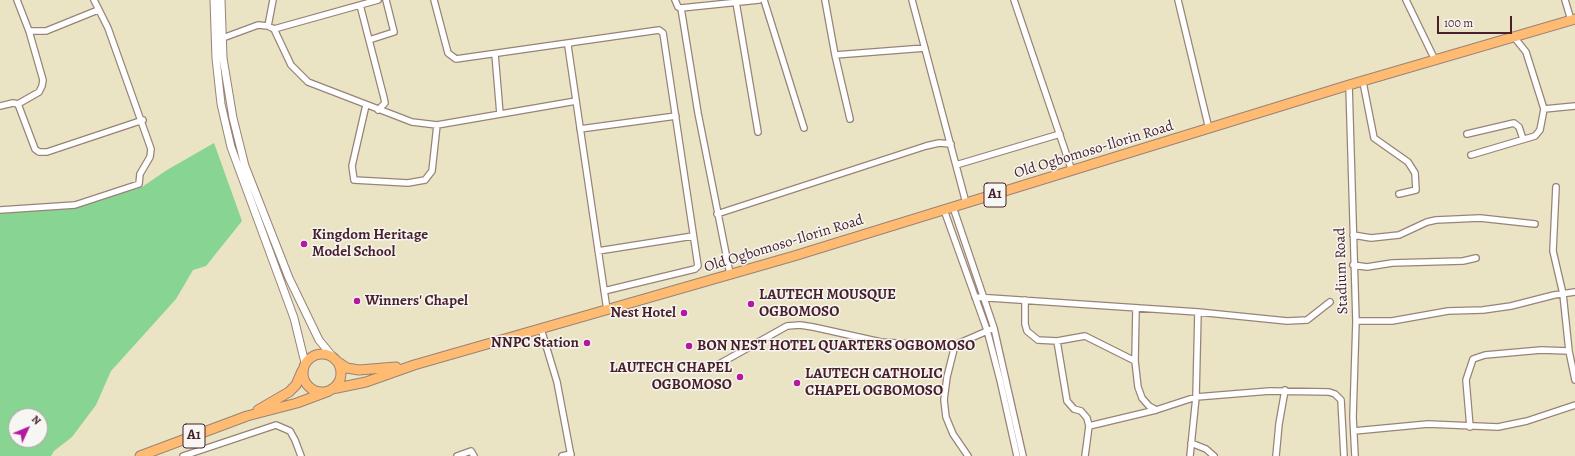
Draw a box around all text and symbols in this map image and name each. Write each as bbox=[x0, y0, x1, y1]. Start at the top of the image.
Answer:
scale bar bbox=[1439, 8, 1514, 34]
text: 100 m bbox=[1444, 15, 1473, 31]
street label: Old Ogbomoso-Ilorin Road bbox=[1012, 117, 1176, 183]
road number: A1 bbox=[984, 183, 1006, 207]
street label: Old Ogbomoso-Ilorin Road bbox=[702, 211, 866, 277]
place label: Kingdom Heritage Model School bbox=[312, 226, 428, 261]
street label: Stadium Road bbox=[1331, 227, 1353, 315]
marker: Kingdom Heritage Model School bbox=[299, 239, 309, 249]
place label: LAUTECH MOUSQUE OGBOMOSO bbox=[759, 286, 896, 321]
place label: Winners' Chapel bbox=[365, 292, 468, 310]
marker: Winners' Chapel bbox=[352, 296, 362, 306]
marker: LAUTECH MOUSQUE OGBOMOSO bbox=[746, 299, 756, 309]
place label: Nest Hotel bbox=[610, 304, 676, 322]
marker: Nest Hotel bbox=[679, 308, 689, 318]
place label: NNPC Station bbox=[491, 334, 579, 352]
place label: BON NEST HOTEL QUARTERS OGBOMOSO bbox=[697, 337, 975, 355]
marker: NNPC Station bbox=[582, 338, 592, 348]
marker: BON NEST HOTEL QUARTERS OGBOMOSO bbox=[684, 341, 694, 351]
place label: LAUTECH CHAPEL OGBOMOSO bbox=[609, 359, 732, 394]
place label: LAUTECH CATHOLIC CHAPEL OGBOMOSO bbox=[805, 365, 943, 400]
marker: LAUTECH CHAPEL OGBOMOSO bbox=[735, 372, 745, 382]
marker: LAUTECH CATHOLIC CHAPEL OGBOMOSO bbox=[792, 378, 802, 388]
north arrow bbox=[8, 408, 48, 448]
text: N bbox=[28, 412, 44, 428]
road number: A1 bbox=[183, 424, 205, 448]

